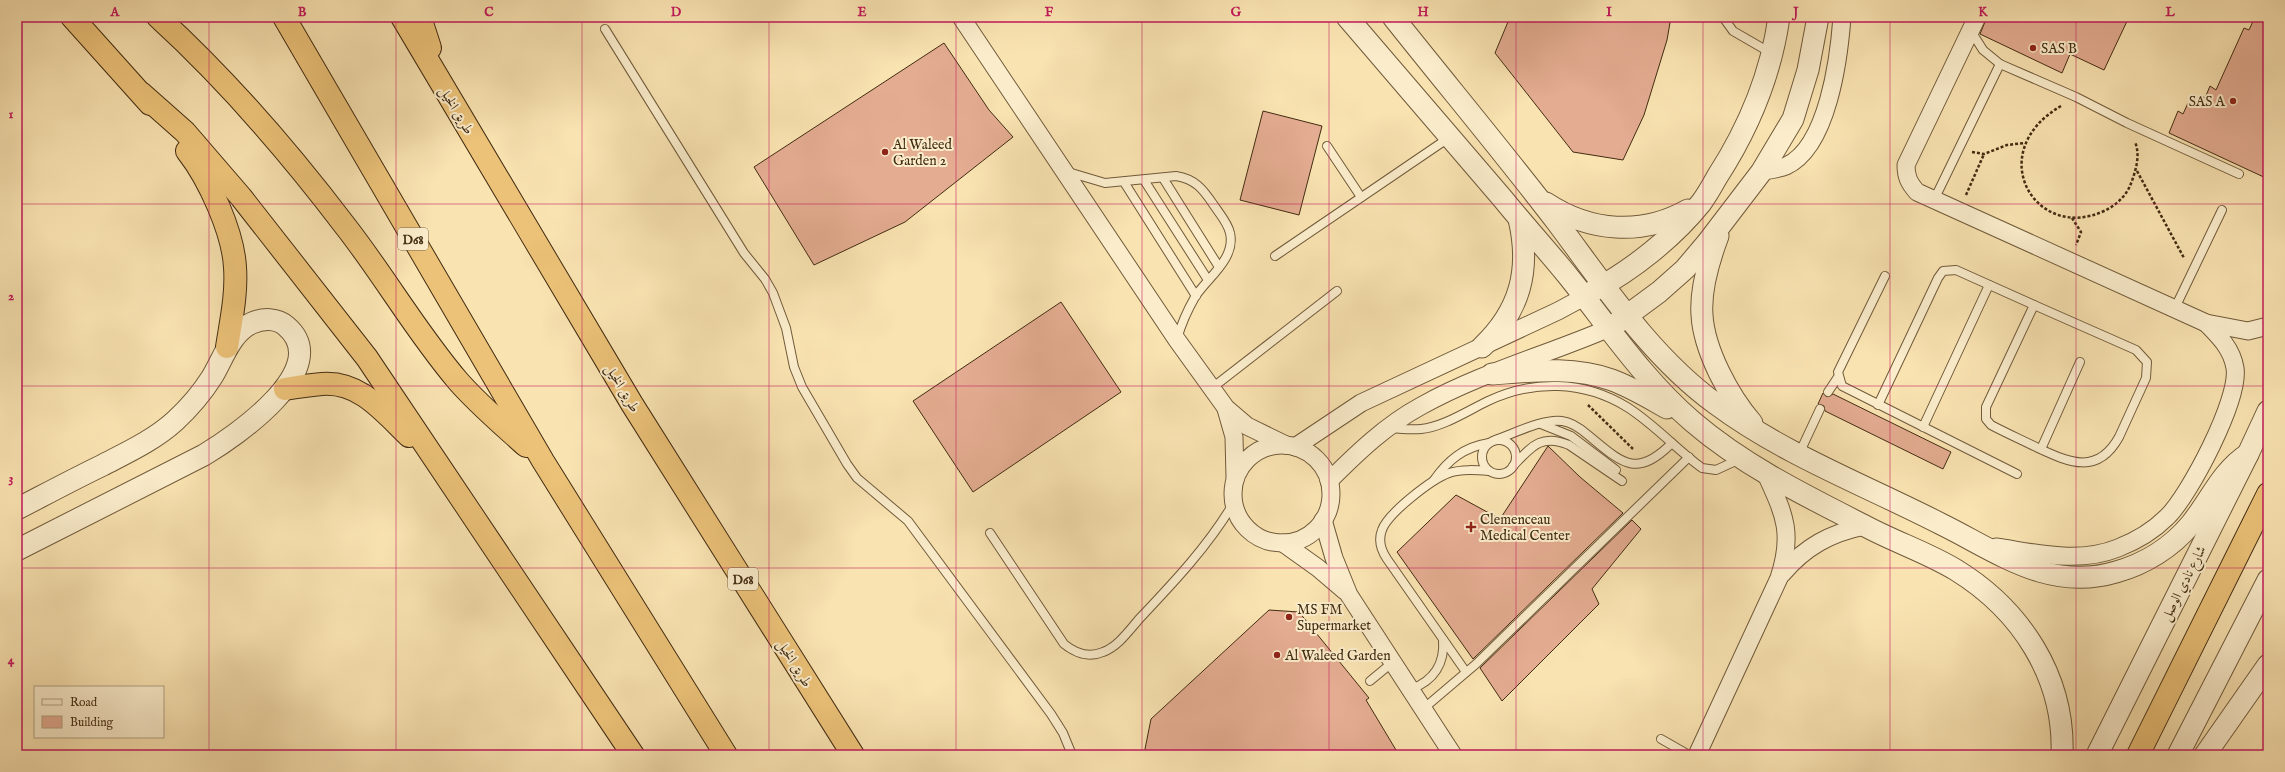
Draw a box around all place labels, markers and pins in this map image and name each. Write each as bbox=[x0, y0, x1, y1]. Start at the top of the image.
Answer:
place label: SAS B bbox=[2041, 40, 2077, 58]
marker: SAS B bbox=[2028, 43, 2038, 53]
place label: SAS A bbox=[2189, 93, 2226, 111]
marker: SAS A bbox=[2228, 96, 2238, 106]
place label: Al Waleed Garden 2 bbox=[892, 136, 952, 170]
marker: Al Waleed Garden 2 bbox=[880, 147, 890, 157]
place label: Clemenceau Medical Center bbox=[1480, 511, 1570, 545]
marker: Clemenceau Medical Center bbox=[1465, 521, 1477, 533]
place label: MS FM Supermarket bbox=[1297, 601, 1371, 635]
marker: MS FM Supermarket bbox=[1284, 612, 1294, 622]
place label: Al Waleed Garden bbox=[1284, 647, 1391, 665]
marker: Al Waleed Garden bbox=[1272, 650, 1282, 660]

